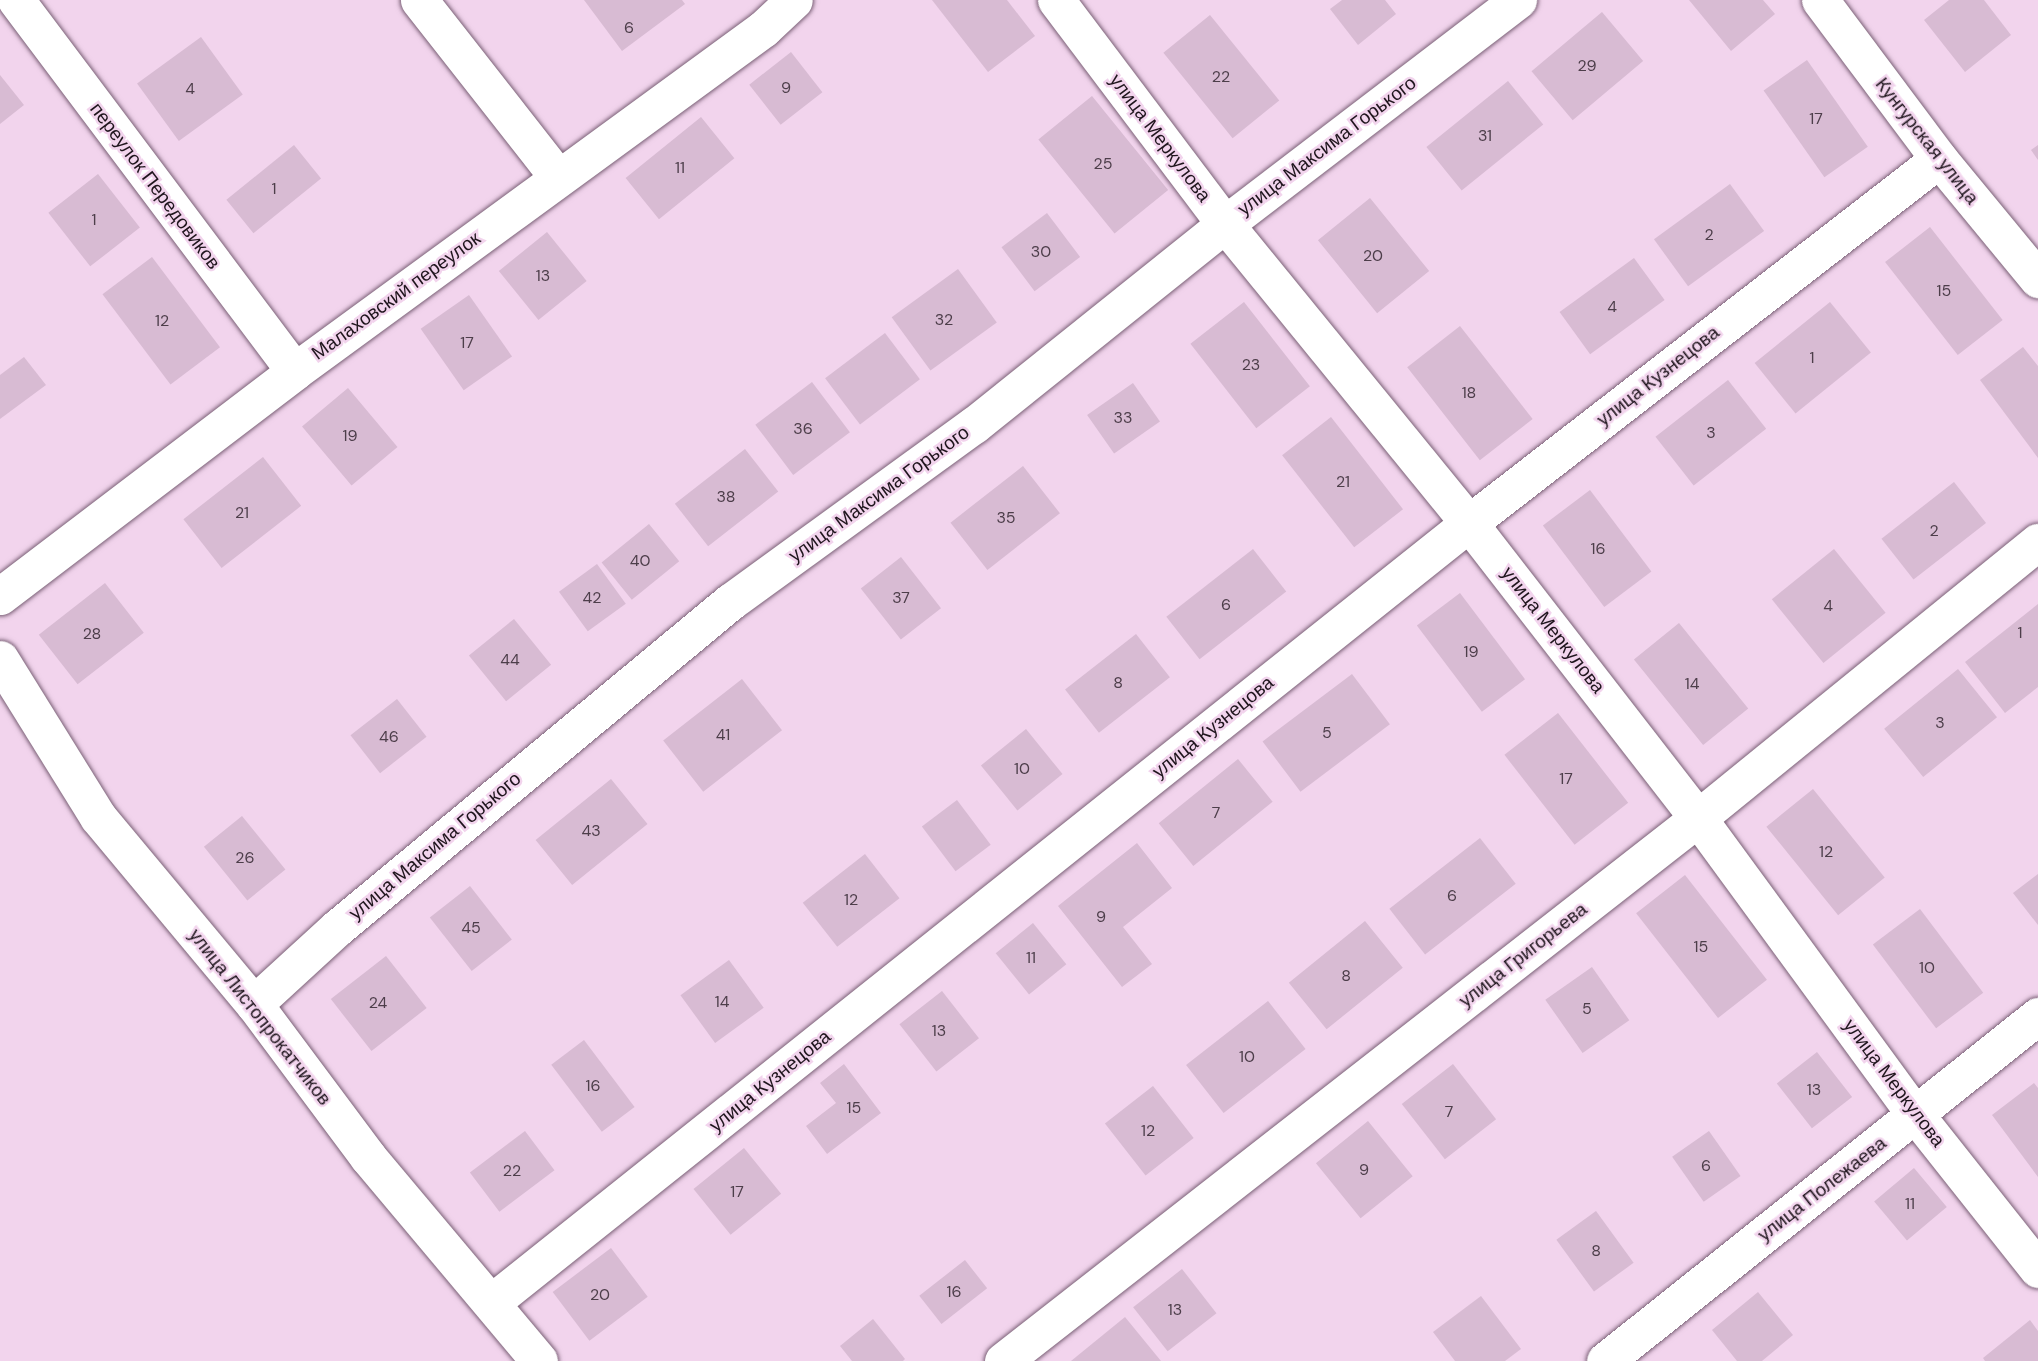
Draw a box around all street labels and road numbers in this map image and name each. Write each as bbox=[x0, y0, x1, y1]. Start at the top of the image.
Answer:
street label: улица Меркулова bbox=[1104, 69, 1216, 207]
street label: улица Максима Горького bbox=[1233, 71, 1421, 221]
street label: Кунгурская улица bbox=[1871, 73, 1983, 209]
street label: переулок Передовиков bbox=[85, 98, 225, 274]
street label: Малаховский переулок bbox=[307, 227, 485, 365]
street label: улица Кузнецова bbox=[1592, 321, 1724, 431]
street label: улица Максима Горького bbox=[784, 421, 974, 567]
street label: улица Меркулова bbox=[1496, 562, 1610, 698]
street label: улица Кузнецова bbox=[1148, 671, 1278, 783]
street label: улица Максима Горького bbox=[344, 767, 526, 925]
street label: улица Григорьева bbox=[1454, 898, 1592, 1012]
street label: улица Листопрокатчиков bbox=[184, 924, 336, 1110]
street label: улица Меркулова bbox=[1838, 1014, 1950, 1152]
street label: улица Кузнецова bbox=[705, 1025, 835, 1137]
street label: улица Полежаева bbox=[1753, 1132, 1891, 1246]

